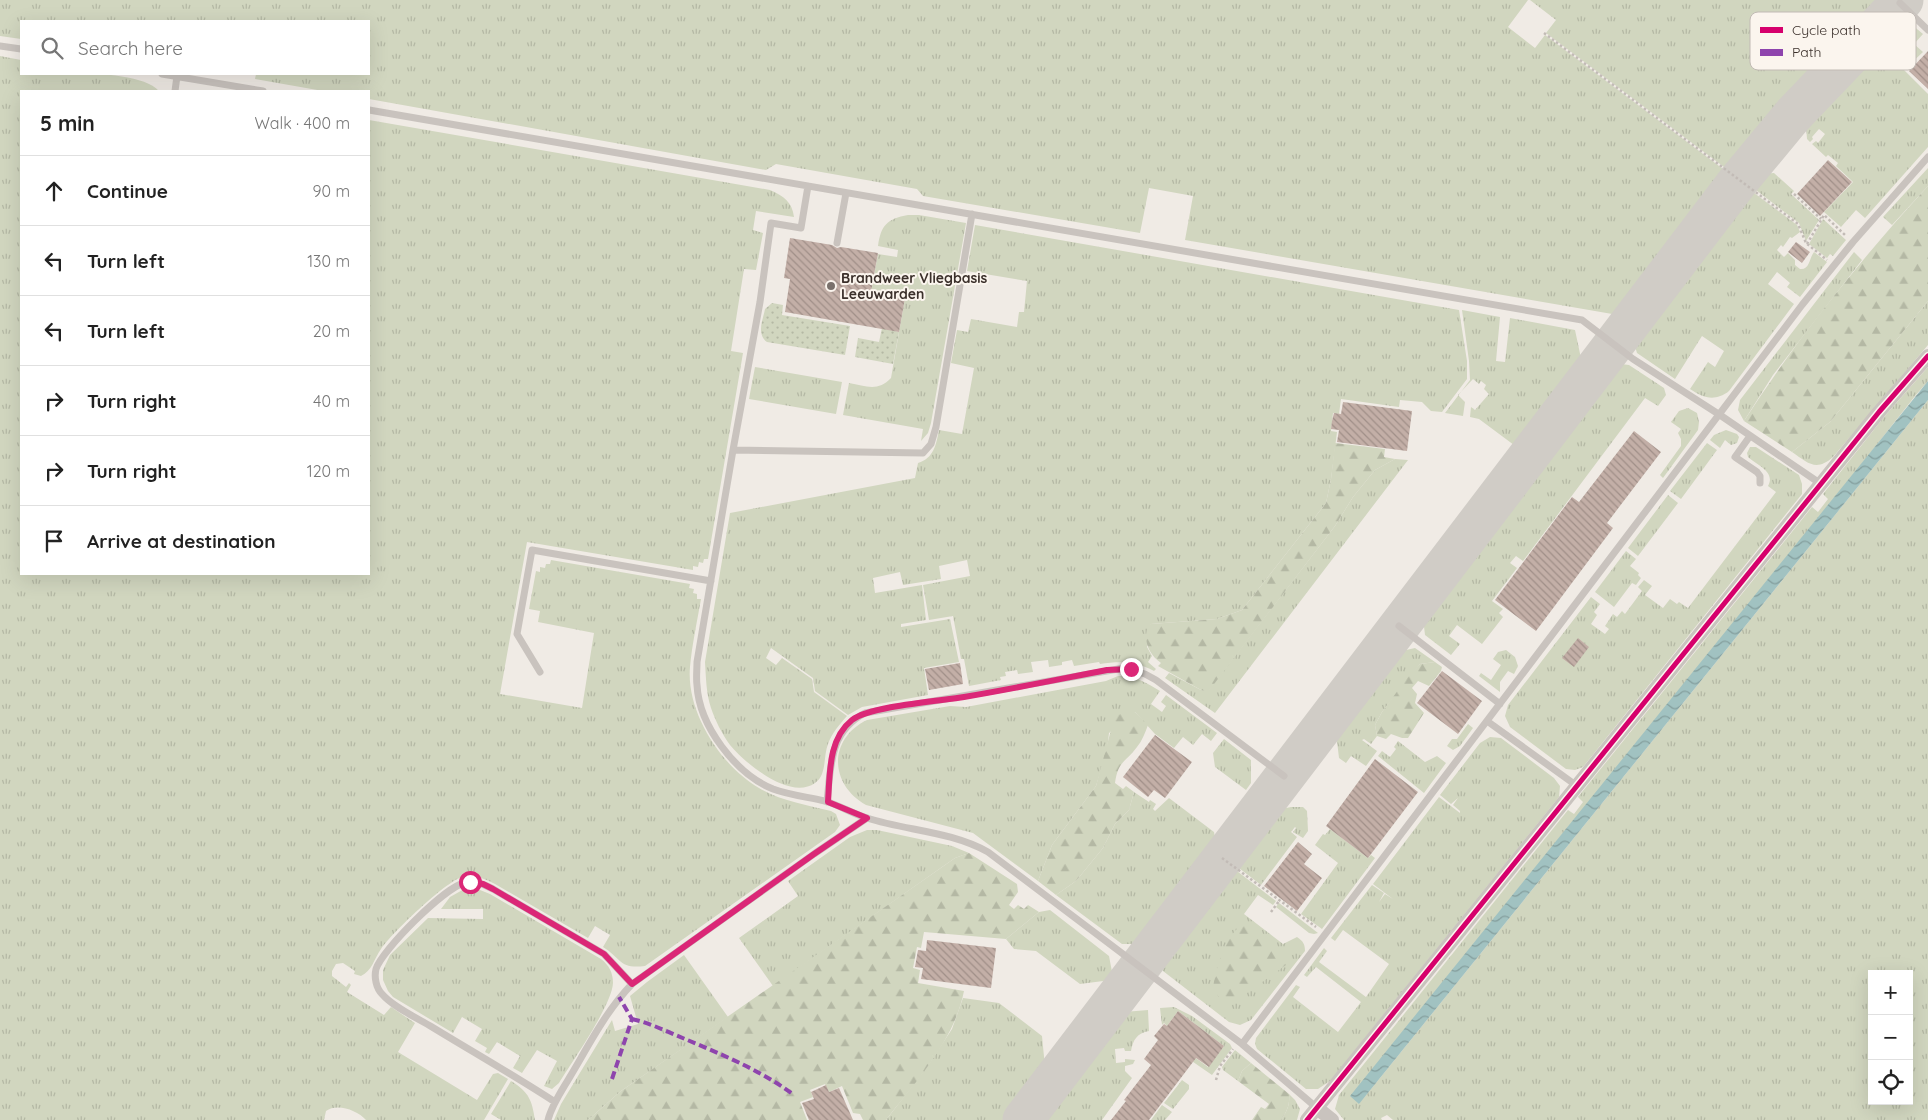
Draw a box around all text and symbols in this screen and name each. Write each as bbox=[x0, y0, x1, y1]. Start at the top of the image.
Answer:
legend bbox=[1750, 12, 1916, 70]
search box bbox=[20, 20, 370, 75]
text: Cycle path bbox=[1792, 21, 1861, 39]
icon: search bbox=[38, 34, 66, 62]
text: Search here bbox=[78, 36, 183, 60]
text: Path bbox=[1792, 43, 1821, 61]
text: 5 min bbox=[40, 110, 95, 136]
text: Walk · 400 m bbox=[254, 113, 350, 133]
icon: ahead bbox=[40, 177, 68, 205]
text: Continue bbox=[87, 179, 168, 203]
text: 90 m bbox=[313, 181, 350, 201]
icon: left bbox=[40, 247, 68, 275]
text: Turn left bbox=[87, 249, 165, 273]
text: 130 m bbox=[307, 251, 350, 271]
place label: Brandweer Vliegbasis Leeuwarden bbox=[841, 269, 988, 303]
marker: Brandweer Vliegbasis Leeuwarden bbox=[825, 280, 837, 292]
icon: left bbox=[40, 317, 68, 345]
text: Turn left bbox=[87, 319, 165, 343]
text: 20 m bbox=[313, 321, 350, 341]
icon: right bbox=[40, 387, 68, 415]
text: Turn right bbox=[87, 389, 176, 413]
text: 40 m bbox=[313, 391, 350, 411]
icon: right bbox=[40, 457, 68, 485]
text: Turn right bbox=[87, 459, 176, 483]
text: 120 m bbox=[307, 461, 350, 481]
icon: arrive bbox=[40, 527, 68, 555]
text: Arrive at destination bbox=[87, 529, 276, 553]
route end bbox=[1120, 658, 1143, 681]
route start bbox=[459, 871, 482, 894]
map controls bbox=[1868, 970, 1913, 1105]
button: + bbox=[1868, 970, 1913, 1015]
button: − bbox=[1868, 1015, 1913, 1060]
button: locate bbox=[1868, 1060, 1913, 1105]

